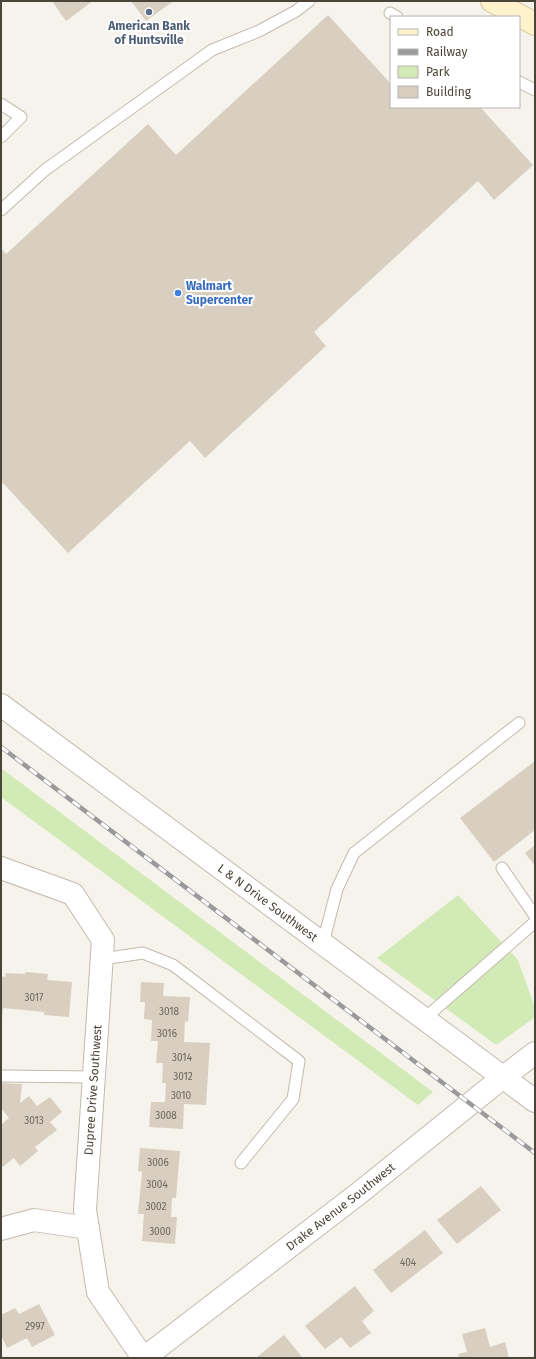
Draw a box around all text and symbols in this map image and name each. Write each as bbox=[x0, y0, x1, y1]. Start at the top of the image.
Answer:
marker: American Bank of Huntsville bbox=[144, 7, 154, 17]
legend bbox=[390, 16, 520, 108]
place label: American Bank of Huntsville bbox=[107, 19, 190, 47]
text: Road bbox=[426, 25, 454, 39]
text: Railway bbox=[426, 45, 467, 59]
text: Park bbox=[426, 65, 450, 79]
text: Building bbox=[426, 85, 472, 99]
place label: Walmart Supercenter bbox=[186, 279, 253, 307]
marker: Walmart Supercenter bbox=[173, 288, 183, 298]
street label: L & N Drive Southwest bbox=[215, 861, 321, 945]
house number: 3017 bbox=[24, 992, 44, 1004]
house number: 3018 bbox=[159, 1006, 180, 1018]
street label: Dupree Drive Southwest bbox=[81, 1024, 105, 1156]
house number: 3016 bbox=[157, 1028, 177, 1040]
house number: 3014 bbox=[172, 1052, 193, 1064]
house number: 3012 bbox=[173, 1071, 193, 1083]
house number: 3010 bbox=[171, 1090, 192, 1102]
house number: 3008 bbox=[155, 1110, 177, 1122]
house number: 3013 bbox=[24, 1115, 44, 1127]
house number: 3006 bbox=[147, 1157, 169, 1169]
street label: Drake Avenue Southwest bbox=[283, 1160, 398, 1254]
house number: 3004 bbox=[146, 1179, 168, 1191]
house number: 3002 bbox=[146, 1201, 167, 1213]
house number: 3000 bbox=[149, 1226, 171, 1238]
house number: 404 bbox=[400, 1257, 417, 1269]
house number: 2997 bbox=[25, 1321, 45, 1333]

